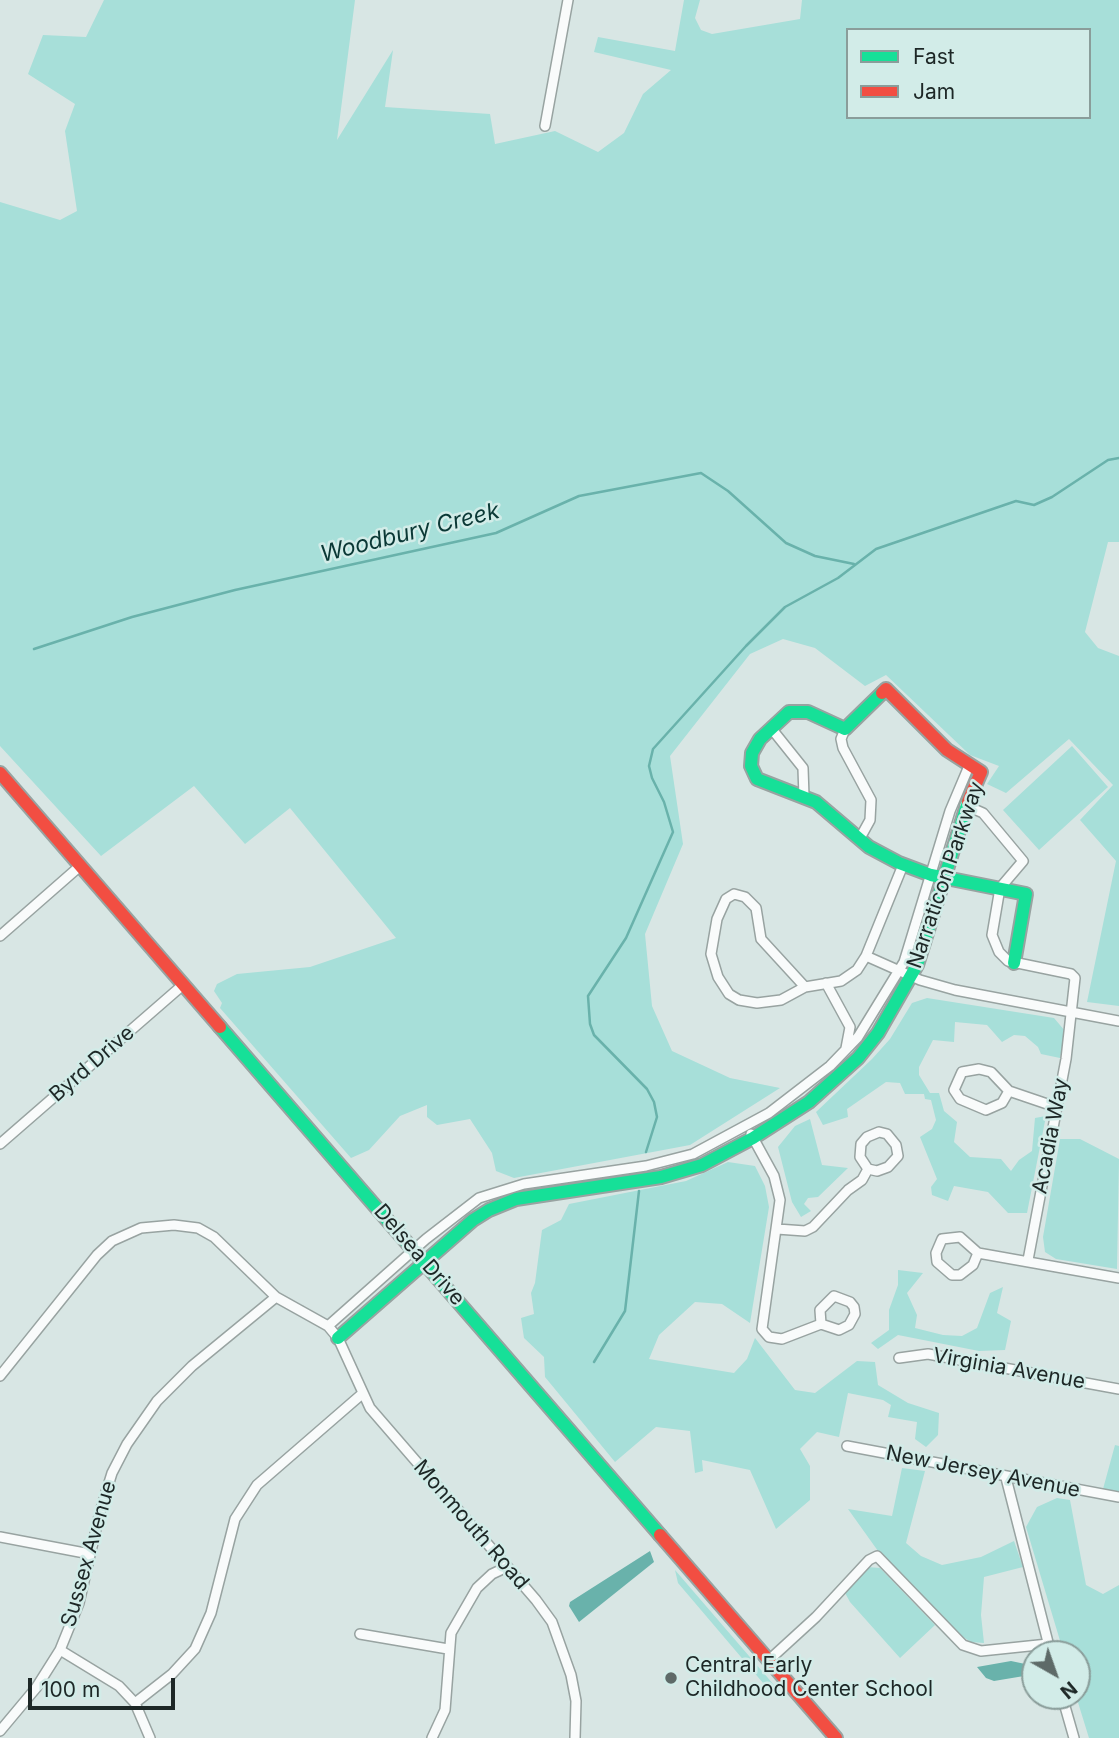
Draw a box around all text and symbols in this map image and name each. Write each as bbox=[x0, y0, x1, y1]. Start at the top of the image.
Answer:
legend bbox=[846, 28, 1091, 119]
text: Fast bbox=[913, 44, 955, 69]
text: Jam bbox=[913, 79, 955, 104]
water label: Woodbury Creek bbox=[318, 497, 502, 569]
street label: Narraticon Parkway bbox=[902, 778, 990, 972]
street label: Byrd Drive bbox=[44, 1020, 140, 1108]
street label: Acadia Way bbox=[1027, 1076, 1075, 1196]
street label: Delsea Drive bbox=[368, 1199, 470, 1311]
street label: Virginia Avenue bbox=[931, 1343, 1087, 1395]
street label: New Jersey Avenue bbox=[884, 1441, 1082, 1503]
street label: Monmouth Road bbox=[408, 1455, 534, 1595]
street label: Sussex Avenue bbox=[56, 1478, 122, 1630]
north arrow bbox=[1021, 1640, 1091, 1710]
place label: Central Early Childhood Center School bbox=[685, 1653, 933, 1703]
scale bar bbox=[32, 1664, 178, 1708]
marker: Central Early Childhood Center School bbox=[663, 1670, 679, 1686]
text: N bbox=[1056, 1676, 1081, 1703]
text: 100 m bbox=[41, 1677, 100, 1702]

